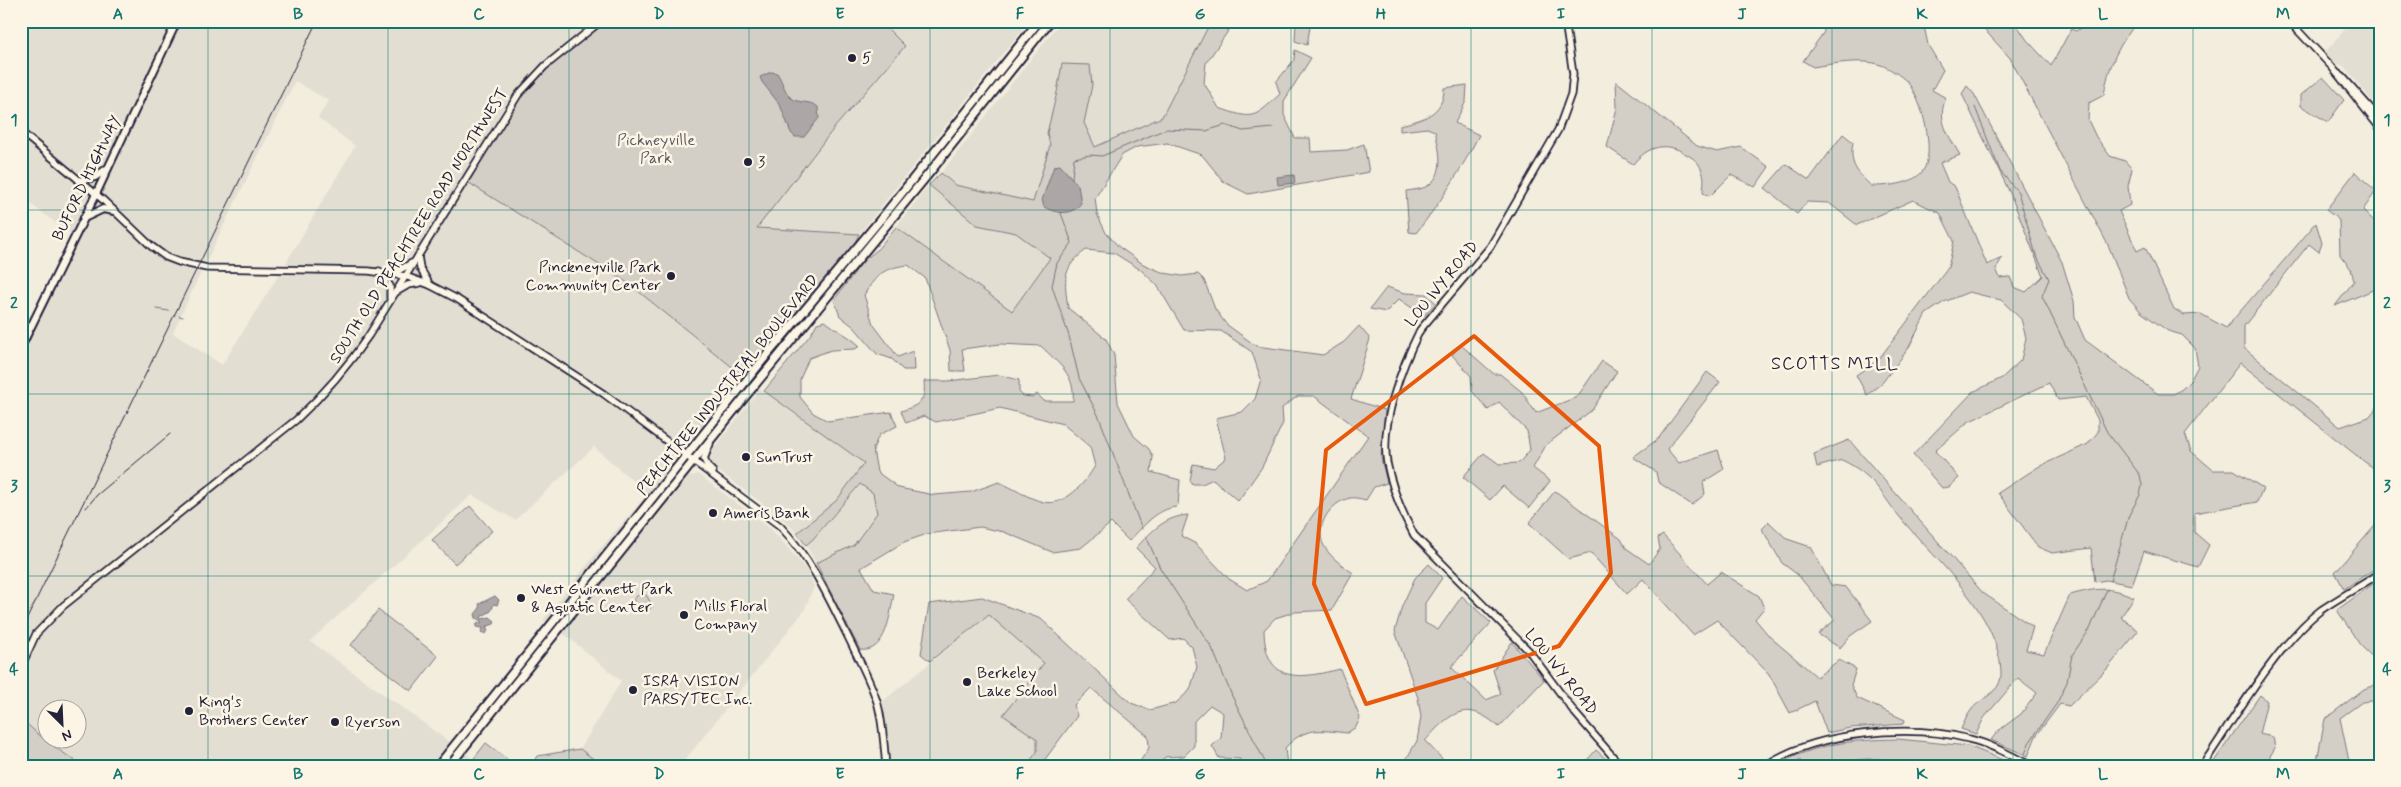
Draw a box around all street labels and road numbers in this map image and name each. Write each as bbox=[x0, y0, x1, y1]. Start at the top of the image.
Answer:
street label: SOUTH OLD PEACHTREE ROAD NORTHWEST bbox=[325, 84, 513, 368]
street label: BUFORD HIGHWAY bbox=[48, 112, 126, 244]
street label: LOU IVY ROAD bbox=[1401, 236, 1483, 332]
street label: PEACHTREE INDUSTRIAL BOULEVARD bbox=[632, 270, 824, 500]
street label: LOU IVY ROAD bbox=[1520, 624, 1602, 720]

